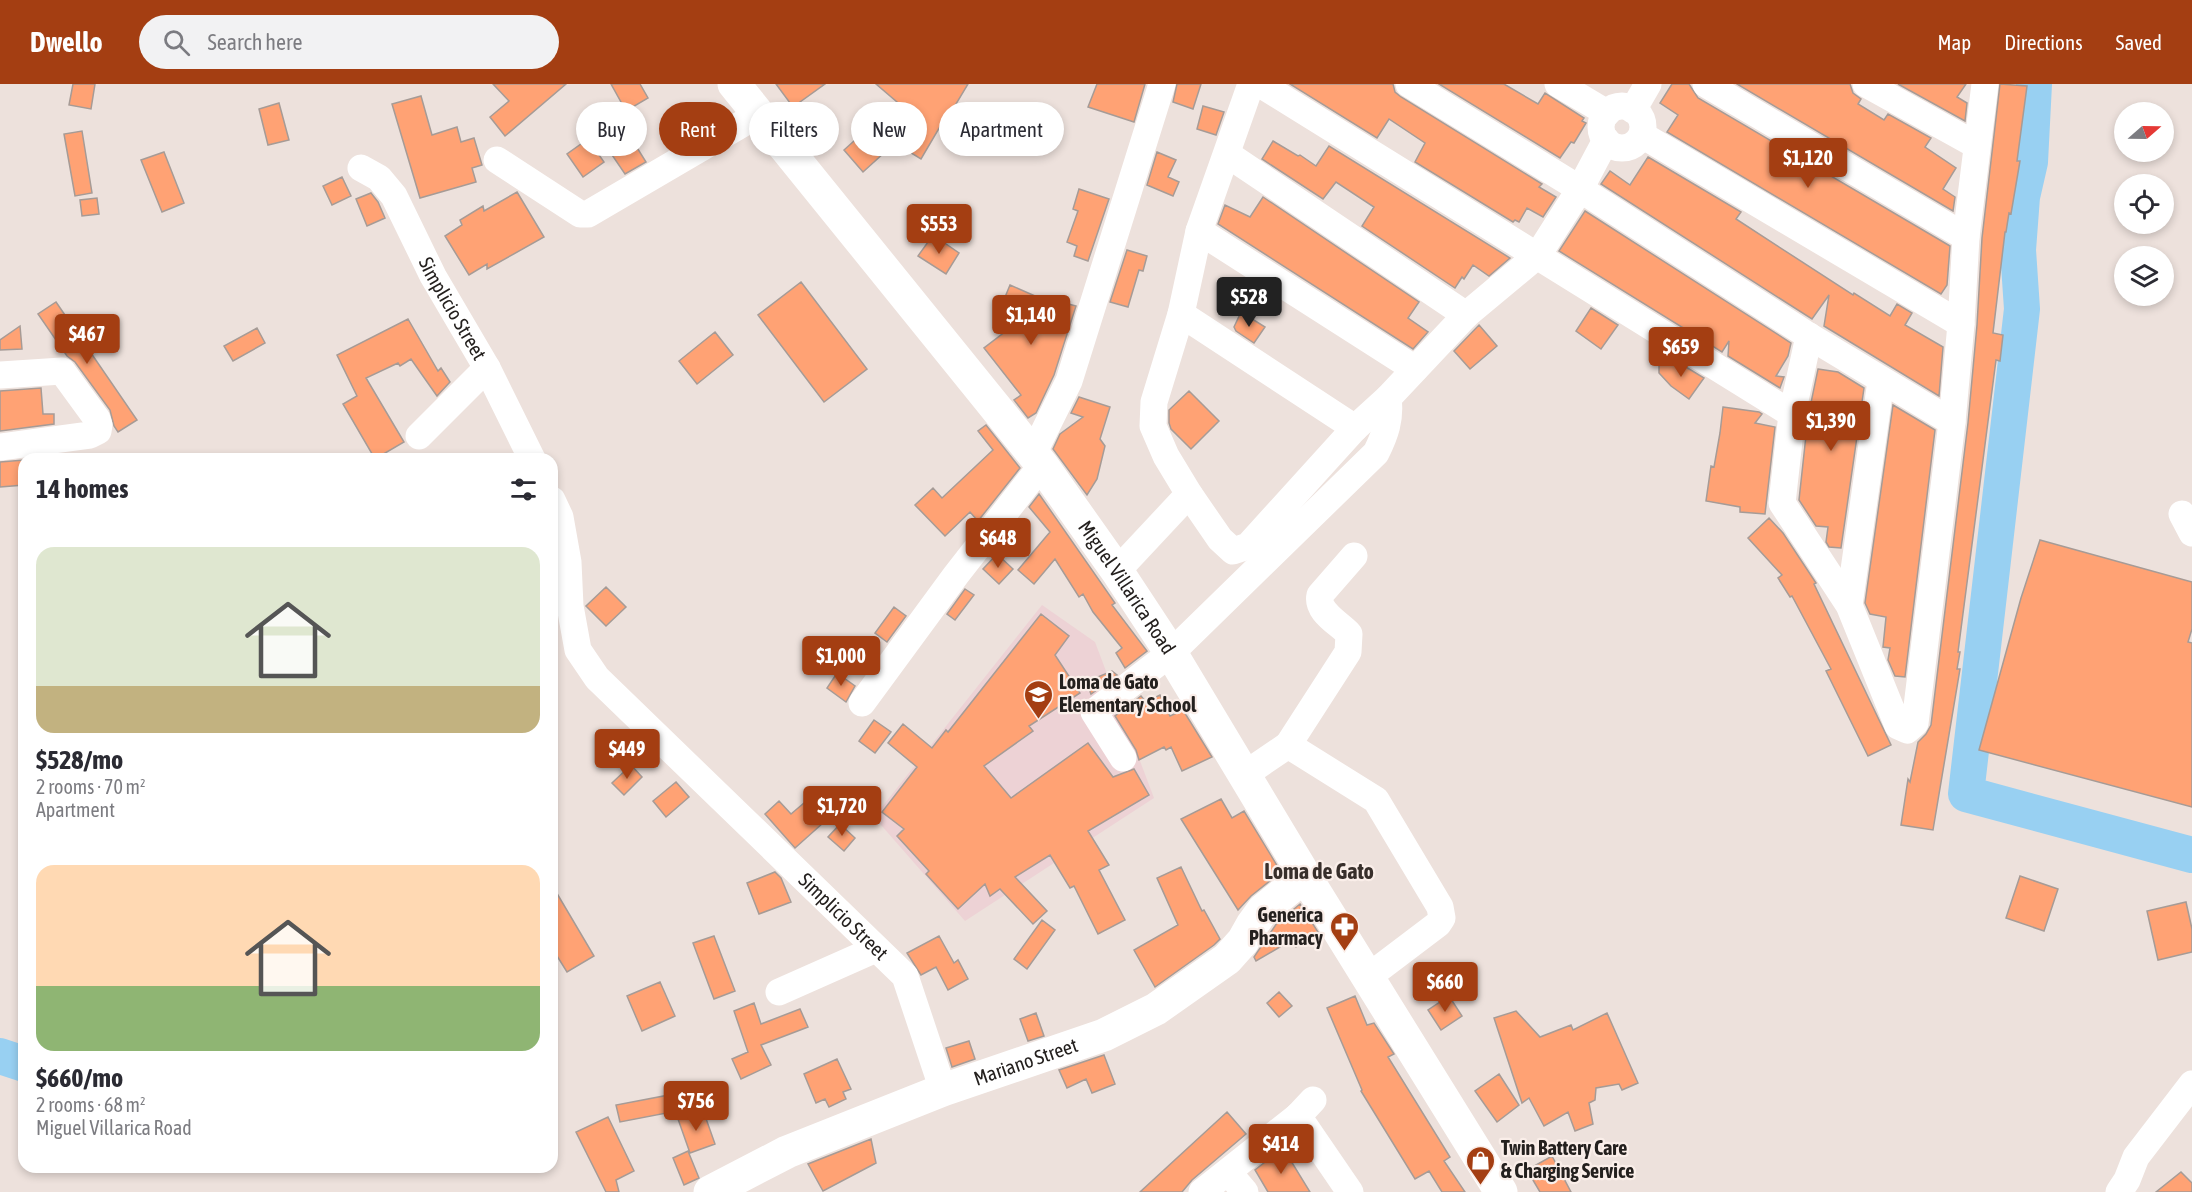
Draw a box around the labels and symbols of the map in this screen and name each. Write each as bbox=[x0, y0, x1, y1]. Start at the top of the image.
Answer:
north arrow bbox=[2114, 102, 2174, 162]
pin: $1,120 bbox=[1759, 138, 1857, 189]
pin: $553 bbox=[903, 204, 975, 255]
street label: Simplicio Street bbox=[415, 253, 492, 364]
pin: $528 bbox=[1213, 277, 1285, 328]
pin: $1,140 bbox=[982, 295, 1080, 346]
pin: $467 bbox=[51, 314, 123, 365]
pin: $659 bbox=[1645, 327, 1717, 378]
pin: $1,390 bbox=[1782, 401, 1880, 452]
street label: Miguel Villarica Road bbox=[1074, 516, 1180, 658]
pin: $648 bbox=[962, 518, 1034, 569]
pin: $1,000 bbox=[792, 636, 890, 687]
place label: Loma de Gato Elementary School bbox=[1059, 670, 1197, 716]
school or university icon: Loma de Gato Elementary School bbox=[1022, 678, 1054, 720]
pin: $449 bbox=[591, 729, 663, 780]
pin: $1,720 bbox=[793, 786, 891, 837]
district label: Loma de Gato bbox=[1264, 858, 1374, 884]
street label: Simplicio Street bbox=[794, 868, 893, 964]
place label: Generica Pharmacy bbox=[1249, 903, 1324, 949]
pharmacy icon: Generica Pharmacy bbox=[1328, 910, 1360, 952]
pin: $660 bbox=[1409, 962, 1481, 1013]
street label: Mariano Street bbox=[971, 1033, 1081, 1090]
pin: $756 bbox=[660, 1081, 732, 1132]
pin: $414 bbox=[1245, 1124, 1317, 1175]
place label: Twin Battery Care & Charging Service bbox=[1501, 1136, 1634, 1182]
shop icon: Twin Battery Care & Charging Service bbox=[1464, 1144, 1496, 1186]

